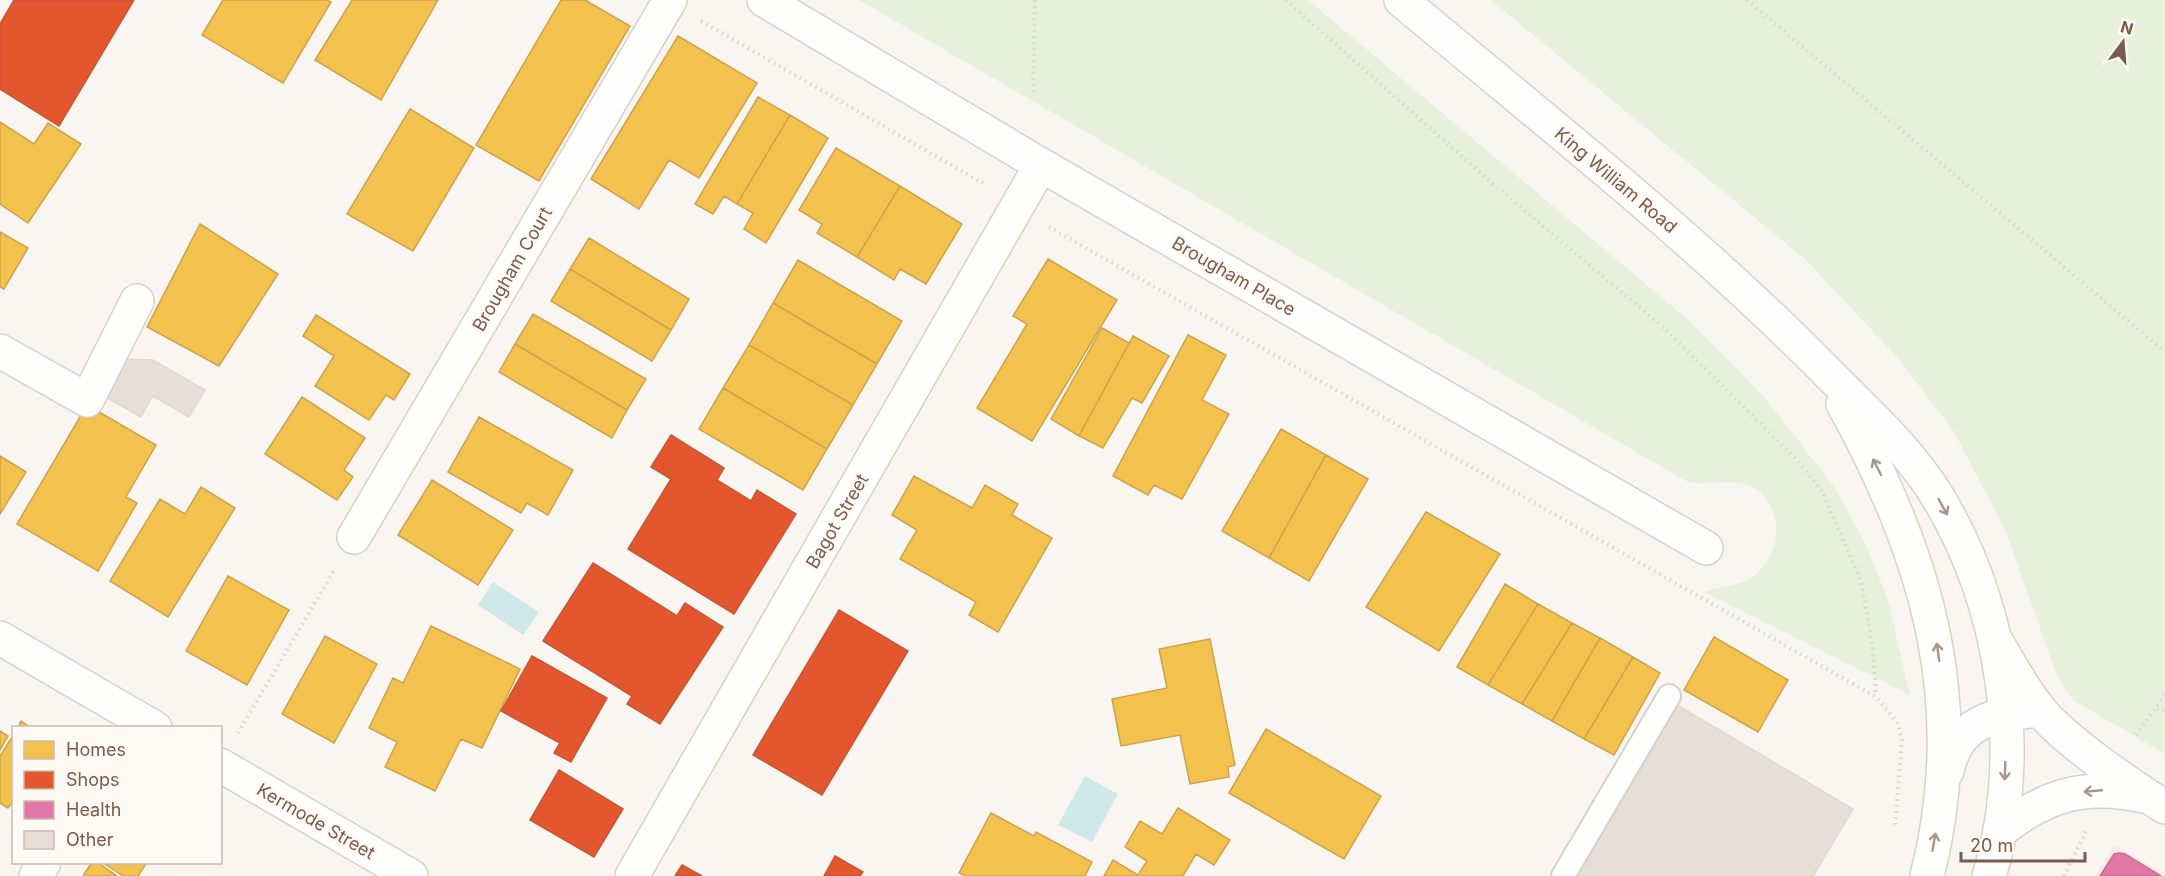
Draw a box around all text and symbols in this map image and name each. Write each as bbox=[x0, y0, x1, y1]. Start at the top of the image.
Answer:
north arrow bbox=[2093, 12, 2153, 72]
text: N bbox=[2119, 16, 2136, 39]
street label: King William Road bbox=[1551, 123, 1681, 237]
street label: Brougham Court bbox=[468, 203, 556, 335]
street label: Brougham Place bbox=[1169, 232, 1299, 320]
one-way arrow bbox=[1871, 459, 1882, 477]
street label: Bagot Street bbox=[802, 470, 873, 572]
one-way arrow bbox=[1938, 498, 1949, 516]
one-way arrow bbox=[1932, 643, 1943, 662]
legend bbox=[12, 726, 222, 864]
text: Homes bbox=[66, 739, 126, 760]
one-way arrow bbox=[1999, 761, 2011, 781]
text: Shops bbox=[66, 769, 120, 790]
street label: Kermode Street bbox=[253, 779, 379, 863]
one-way arrow bbox=[2083, 786, 2103, 797]
text: Health bbox=[66, 799, 121, 820]
scale bar bbox=[1961, 825, 2086, 863]
text: Other bbox=[66, 829, 114, 850]
one-way arrow bbox=[1928, 833, 1939, 852]
text: 20 m bbox=[1970, 835, 2013, 856]

